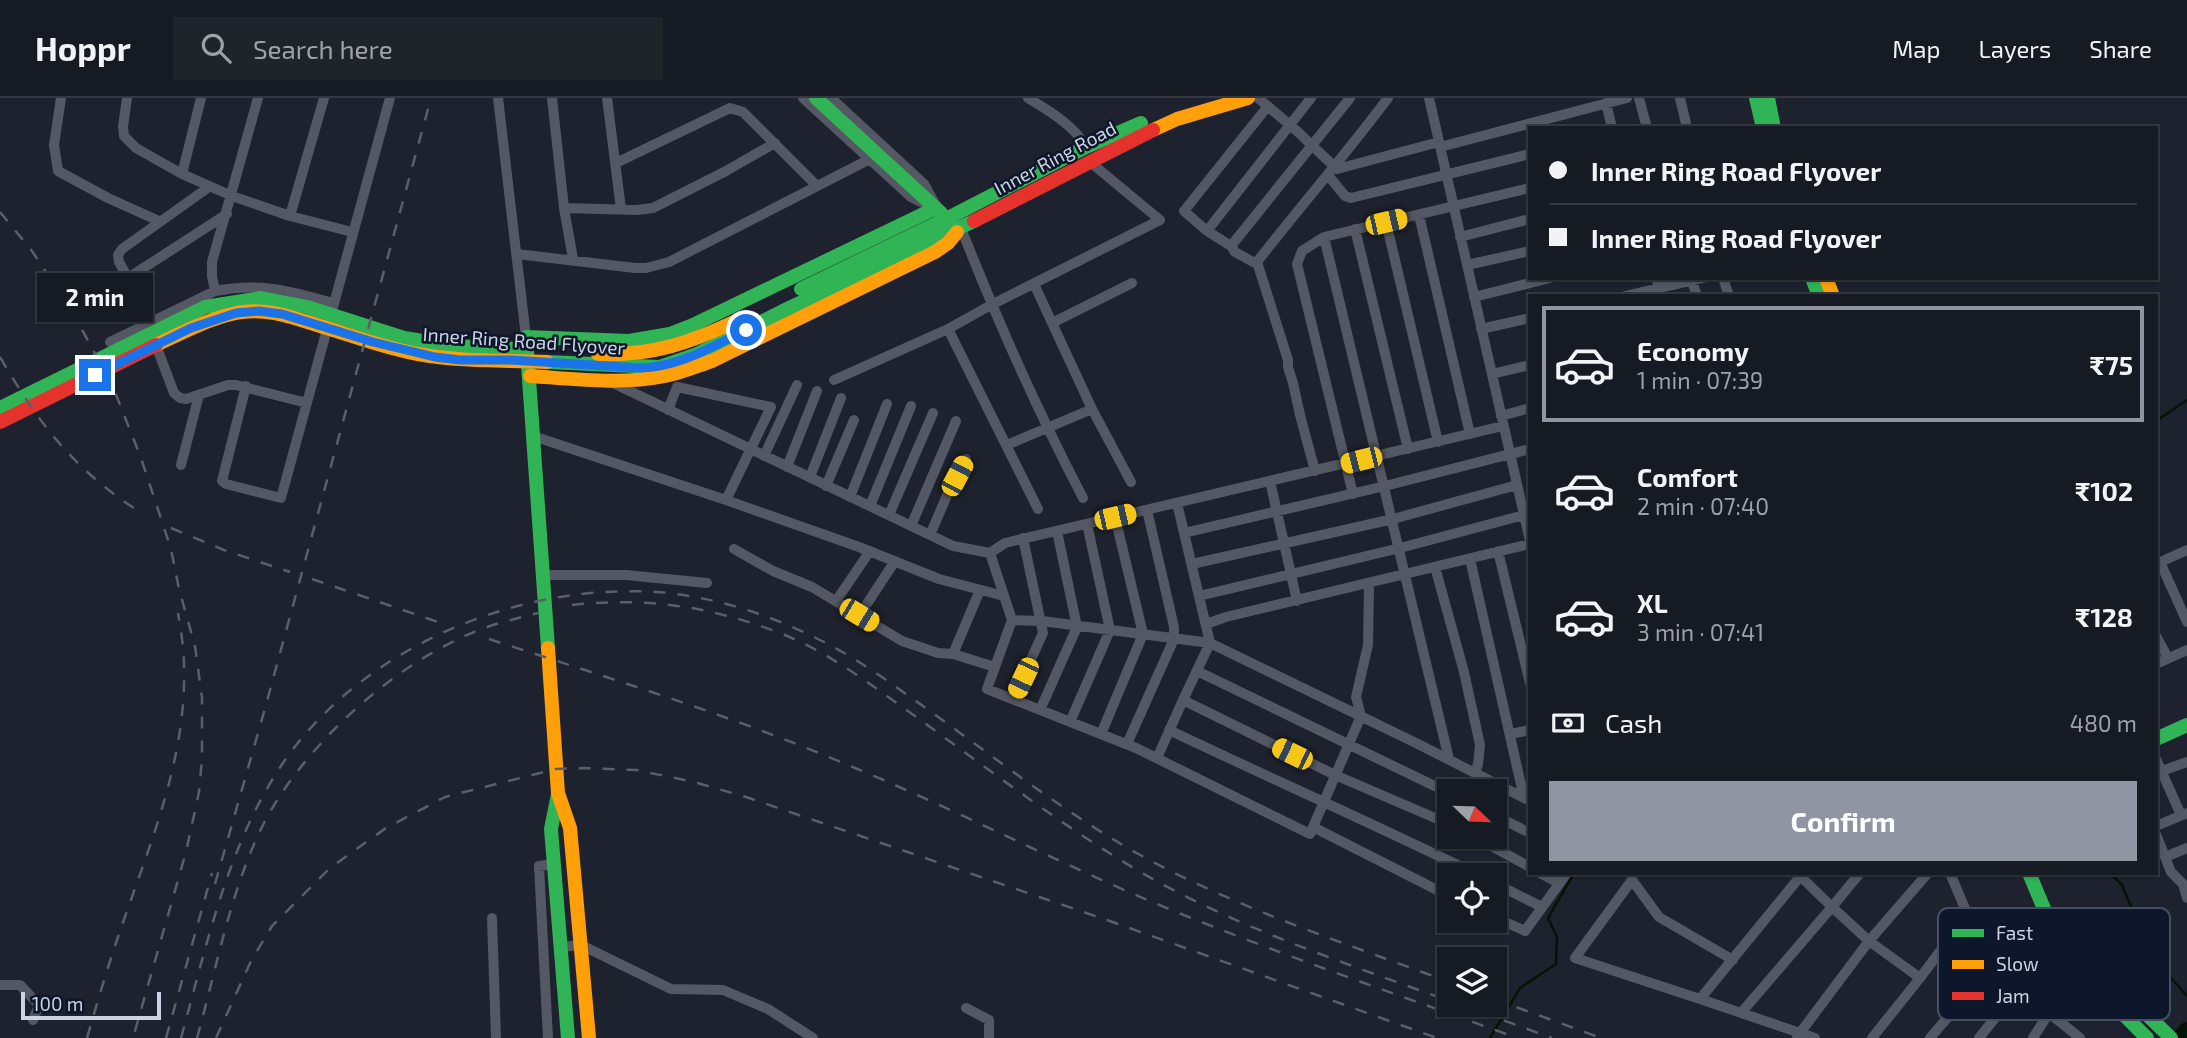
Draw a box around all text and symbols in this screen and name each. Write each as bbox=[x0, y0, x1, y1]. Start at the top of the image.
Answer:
search box bbox=[173, 17, 663, 80]
text: Hoppr bbox=[35, 28, 131, 68]
icon: search bbox=[197, 29, 235, 67]
text: Search here bbox=[253, 33, 393, 64]
text: Map bbox=[1892, 34, 1940, 63]
text: Layers bbox=[1978, 34, 2051, 63]
text: Share bbox=[2089, 34, 2152, 63]
street label: Inner Ring Road bbox=[990, 116, 1120, 199]
text: Inner Ring Road Flyover bbox=[1591, 155, 1881, 186]
car bbox=[1364, 207, 1409, 237]
text: Inner Ring Road Flyover bbox=[1591, 222, 1881, 253]
callout: 2 min bbox=[37, 274, 153, 322]
text: 2 min bbox=[66, 283, 124, 311]
route start bbox=[730, 314, 762, 346]
street label: Inner Ring Road Flyover bbox=[422, 322, 626, 359]
icon: car bbox=[1553, 333, 1616, 396]
text: Economy bbox=[1637, 335, 1749, 366]
text: ₹75 bbox=[2090, 349, 2133, 380]
route end bbox=[79, 359, 111, 391]
text: 1 min · 07:39 bbox=[1637, 366, 1763, 394]
car bbox=[1339, 445, 1384, 475]
car bbox=[938, 453, 977, 499]
icon: car bbox=[1553, 459, 1616, 522]
text: Comfort bbox=[1637, 461, 1738, 492]
text: ₹102 bbox=[2075, 475, 2133, 506]
text: 2 min · 07:40 bbox=[1637, 492, 1769, 520]
car bbox=[1093, 502, 1138, 532]
icon: car bbox=[1553, 585, 1616, 648]
text: XL bbox=[1637, 587, 1668, 618]
car bbox=[836, 595, 883, 635]
text: ₹128 bbox=[2075, 601, 2133, 632]
text: 3 min · 07:41 bbox=[1637, 618, 1764, 646]
car bbox=[1005, 655, 1042, 701]
icon: cash bbox=[1549, 704, 1587, 742]
text: Cash bbox=[1605, 707, 1662, 738]
text: 480 m bbox=[2070, 709, 2137, 737]
car bbox=[1269, 735, 1316, 773]
north arrow bbox=[1437, 779, 1507, 849]
map controls bbox=[1437, 779, 1507, 1017]
button: Confirm bbox=[1549, 781, 2137, 861]
button: locate bbox=[1437, 863, 1507, 933]
legend bbox=[1938, 908, 2170, 1020]
text: Fast bbox=[1996, 921, 2033, 944]
button: layers bbox=[1437, 947, 1507, 1017]
text: Slow bbox=[1996, 952, 2039, 975]
text: Jam bbox=[1996, 984, 2030, 1007]
scale bar bbox=[21, 989, 161, 1021]
text: 100 m bbox=[32, 992, 83, 1015]

